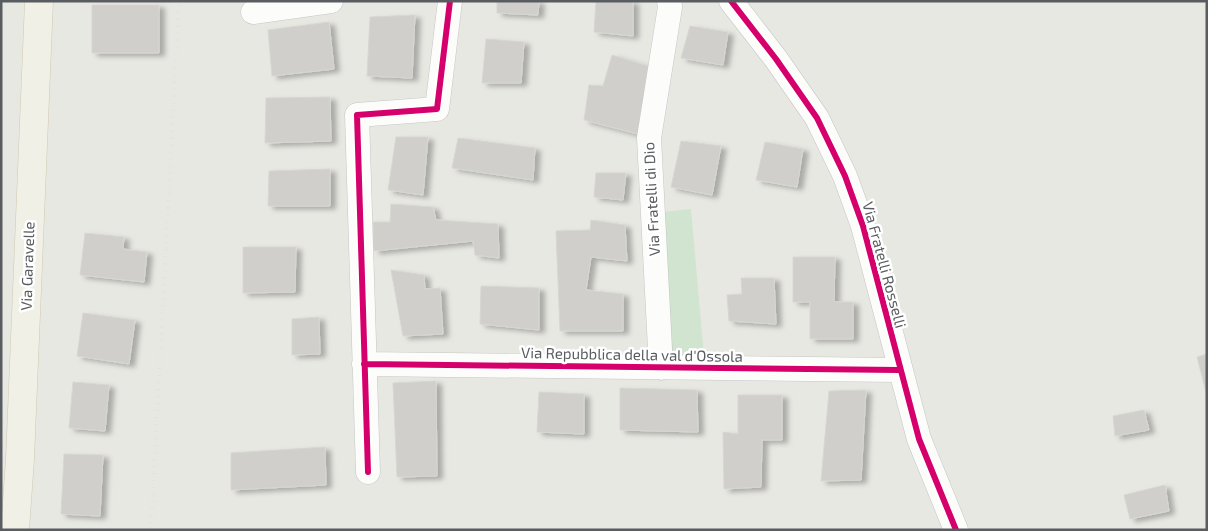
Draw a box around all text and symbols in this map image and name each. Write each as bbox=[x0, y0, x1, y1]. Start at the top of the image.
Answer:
street label: Via Fratelli di Dio bbox=[639, 142, 663, 257]
street label: Via Fratelli Rosselli bbox=[859, 200, 910, 330]
street label: Via Garavelle bbox=[16, 221, 38, 311]
street label: Via Repubblica della val d'Ossola bbox=[521, 343, 743, 365]

